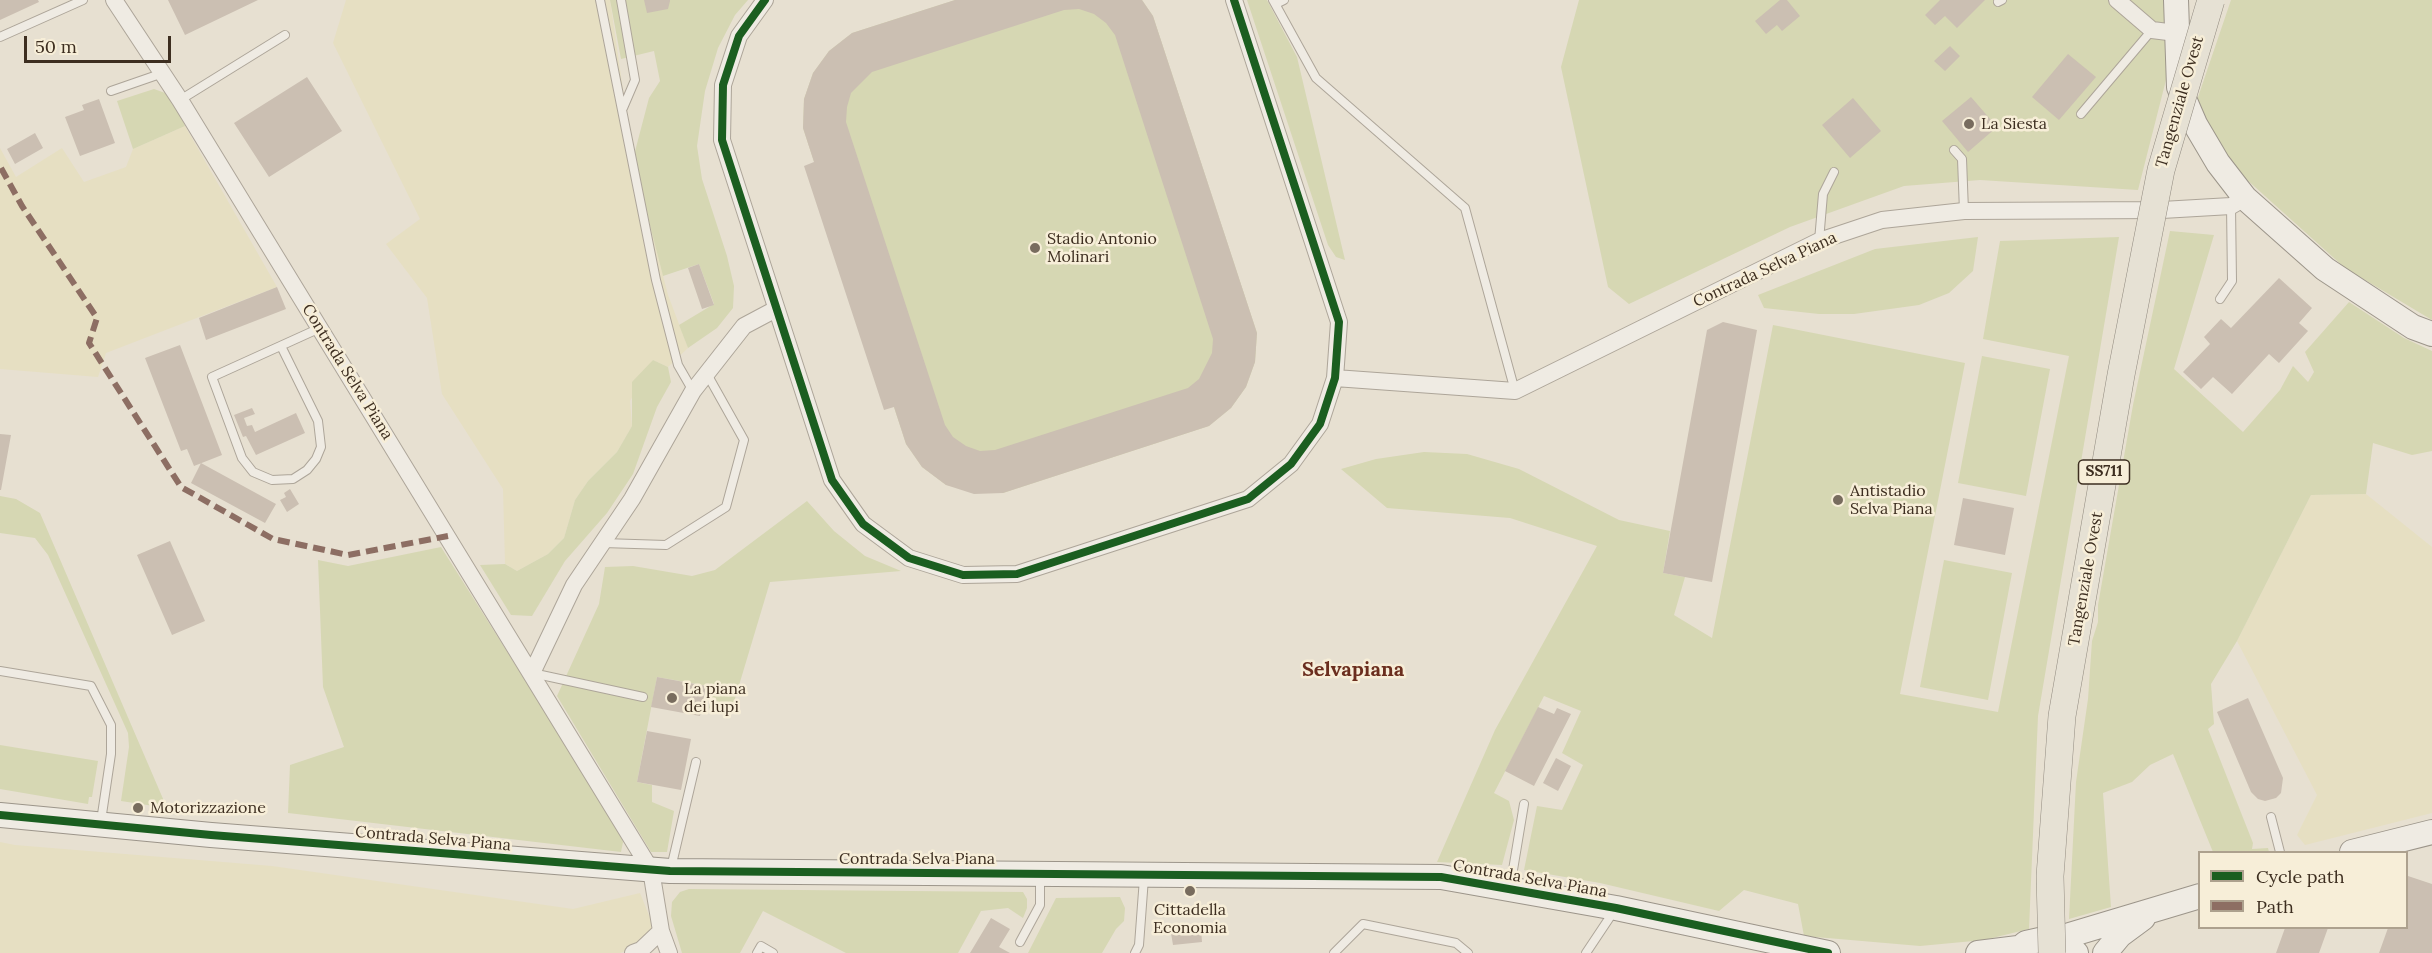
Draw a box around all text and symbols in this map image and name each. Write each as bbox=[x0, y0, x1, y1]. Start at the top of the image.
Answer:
scale bar bbox=[27, 24, 174, 62]
street label: Tangenziale Ovest bbox=[2152, 34, 2208, 170]
text: 50 m bbox=[35, 35, 77, 58]
place label: La Siesta bbox=[1981, 114, 2047, 134]
marker: La Siesta bbox=[1962, 117, 1976, 131]
street label: Contrada Selva Piana bbox=[1690, 228, 1840, 312]
place label: Stadio Antonio Molinari bbox=[1047, 229, 1157, 267]
marker: Stadio Antonio Molinari bbox=[1028, 241, 1042, 255]
street label: Contrada Selva Piana bbox=[297, 301, 397, 443]
road number: SS711 bbox=[2078, 460, 2130, 484]
place label: Antistadio Selva Piana bbox=[1850, 481, 1933, 519]
marker: Antistadio Selva Piana bbox=[1831, 493, 1845, 507]
street label: Tangenziale Ovest bbox=[2065, 510, 2107, 648]
district label: Selvapiana bbox=[1302, 658, 1404, 682]
place label: La piana dei lupi bbox=[684, 679, 746, 717]
marker: La piana dei lupi bbox=[665, 691, 679, 705]
place label: Motorizzazione bbox=[150, 798, 266, 818]
marker: Motorizzazione bbox=[131, 801, 145, 815]
street label: Contrada Selva Piana bbox=[354, 823, 512, 855]
street label: Contrada Selva Piana bbox=[839, 849, 995, 869]
legend bbox=[2198, 851, 2408, 929]
street label: Contrada Selva Piana bbox=[1451, 856, 1609, 902]
text: Cycle path bbox=[2256, 865, 2345, 888]
marker: Cittadella Economia bbox=[1183, 884, 1197, 898]
text: Path bbox=[2256, 895, 2294, 918]
place label: Cittadella Economia bbox=[1153, 900, 1227, 938]

